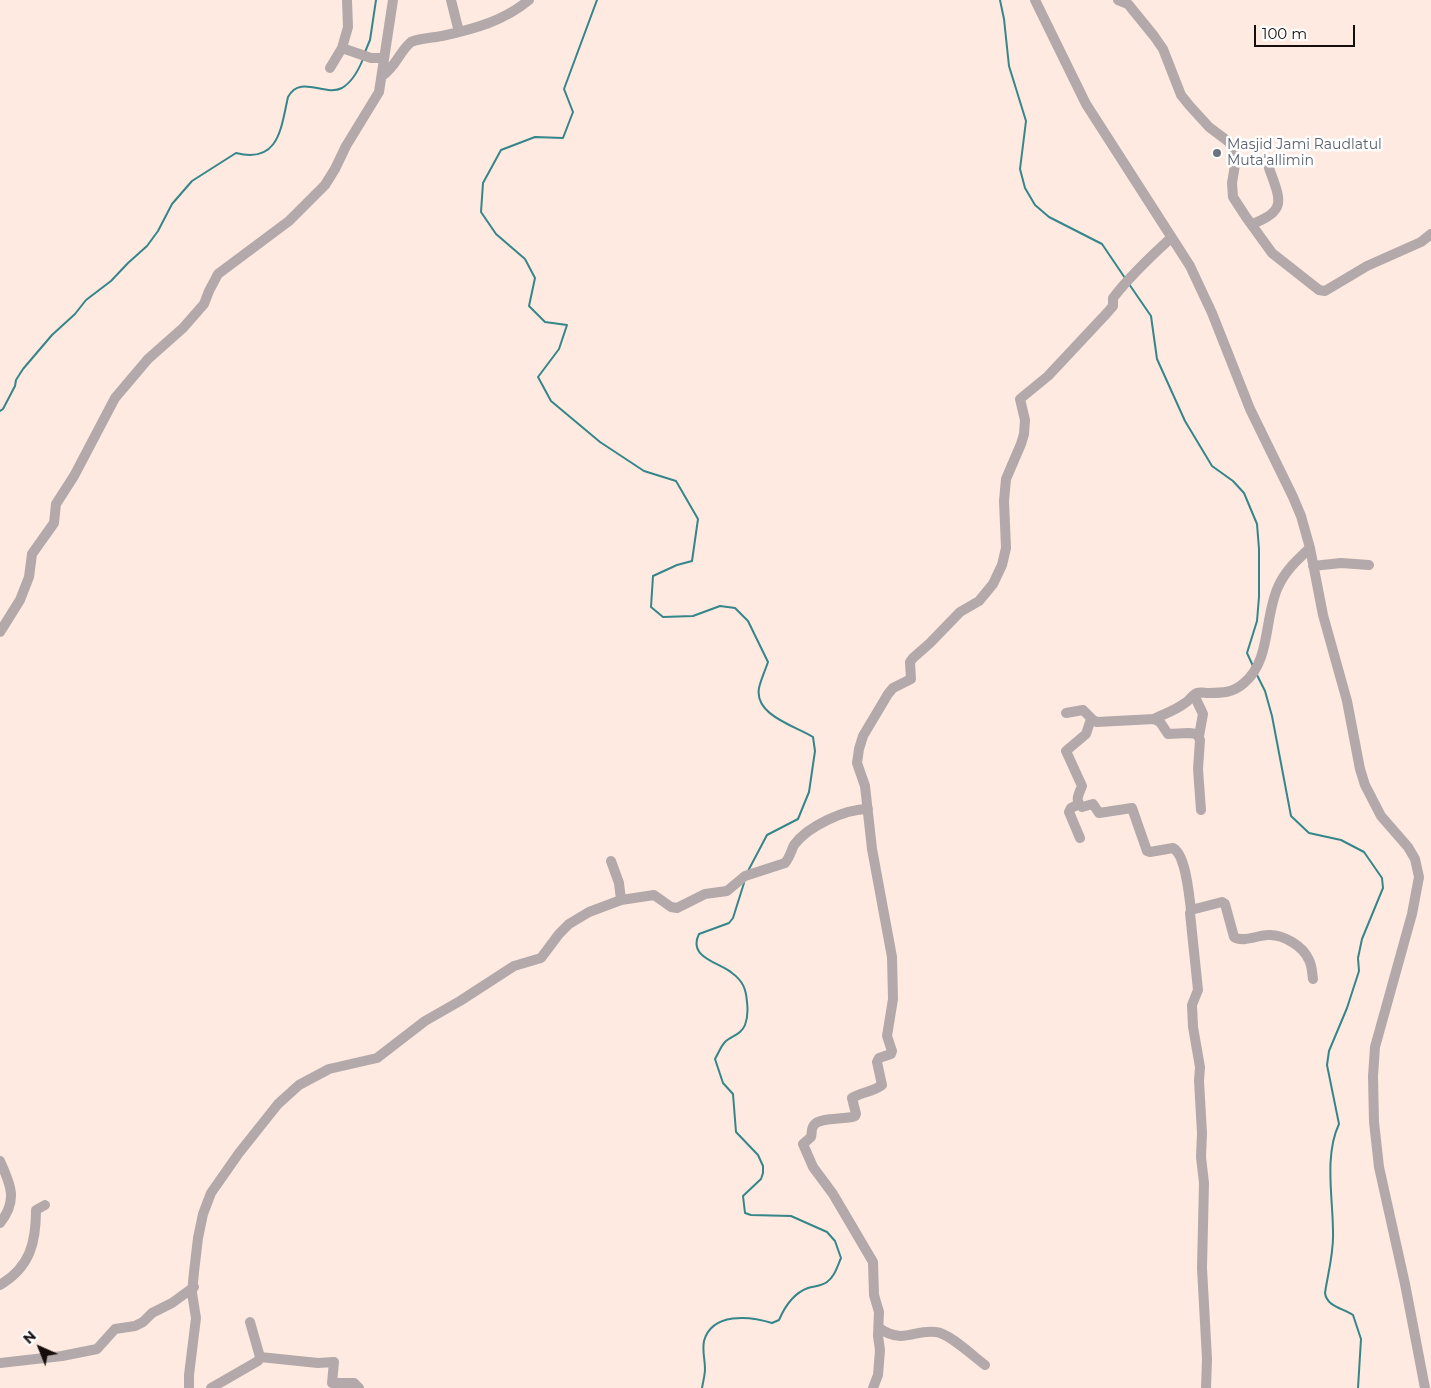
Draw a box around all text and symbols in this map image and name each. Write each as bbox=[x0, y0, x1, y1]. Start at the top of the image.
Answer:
scale bar bbox=[1256, 15, 1357, 47]
text: 100 m bbox=[1262, 24, 1307, 43]
place label: Masjid Jami Raudlatul Muta'allimin bbox=[1227, 137, 1382, 170]
marker: Masjid Jami Raudlatul Muta'allimin bbox=[1211, 147, 1223, 159]
north arrow bbox=[15, 1323, 65, 1373]
text: N bbox=[19, 1327, 40, 1348]

